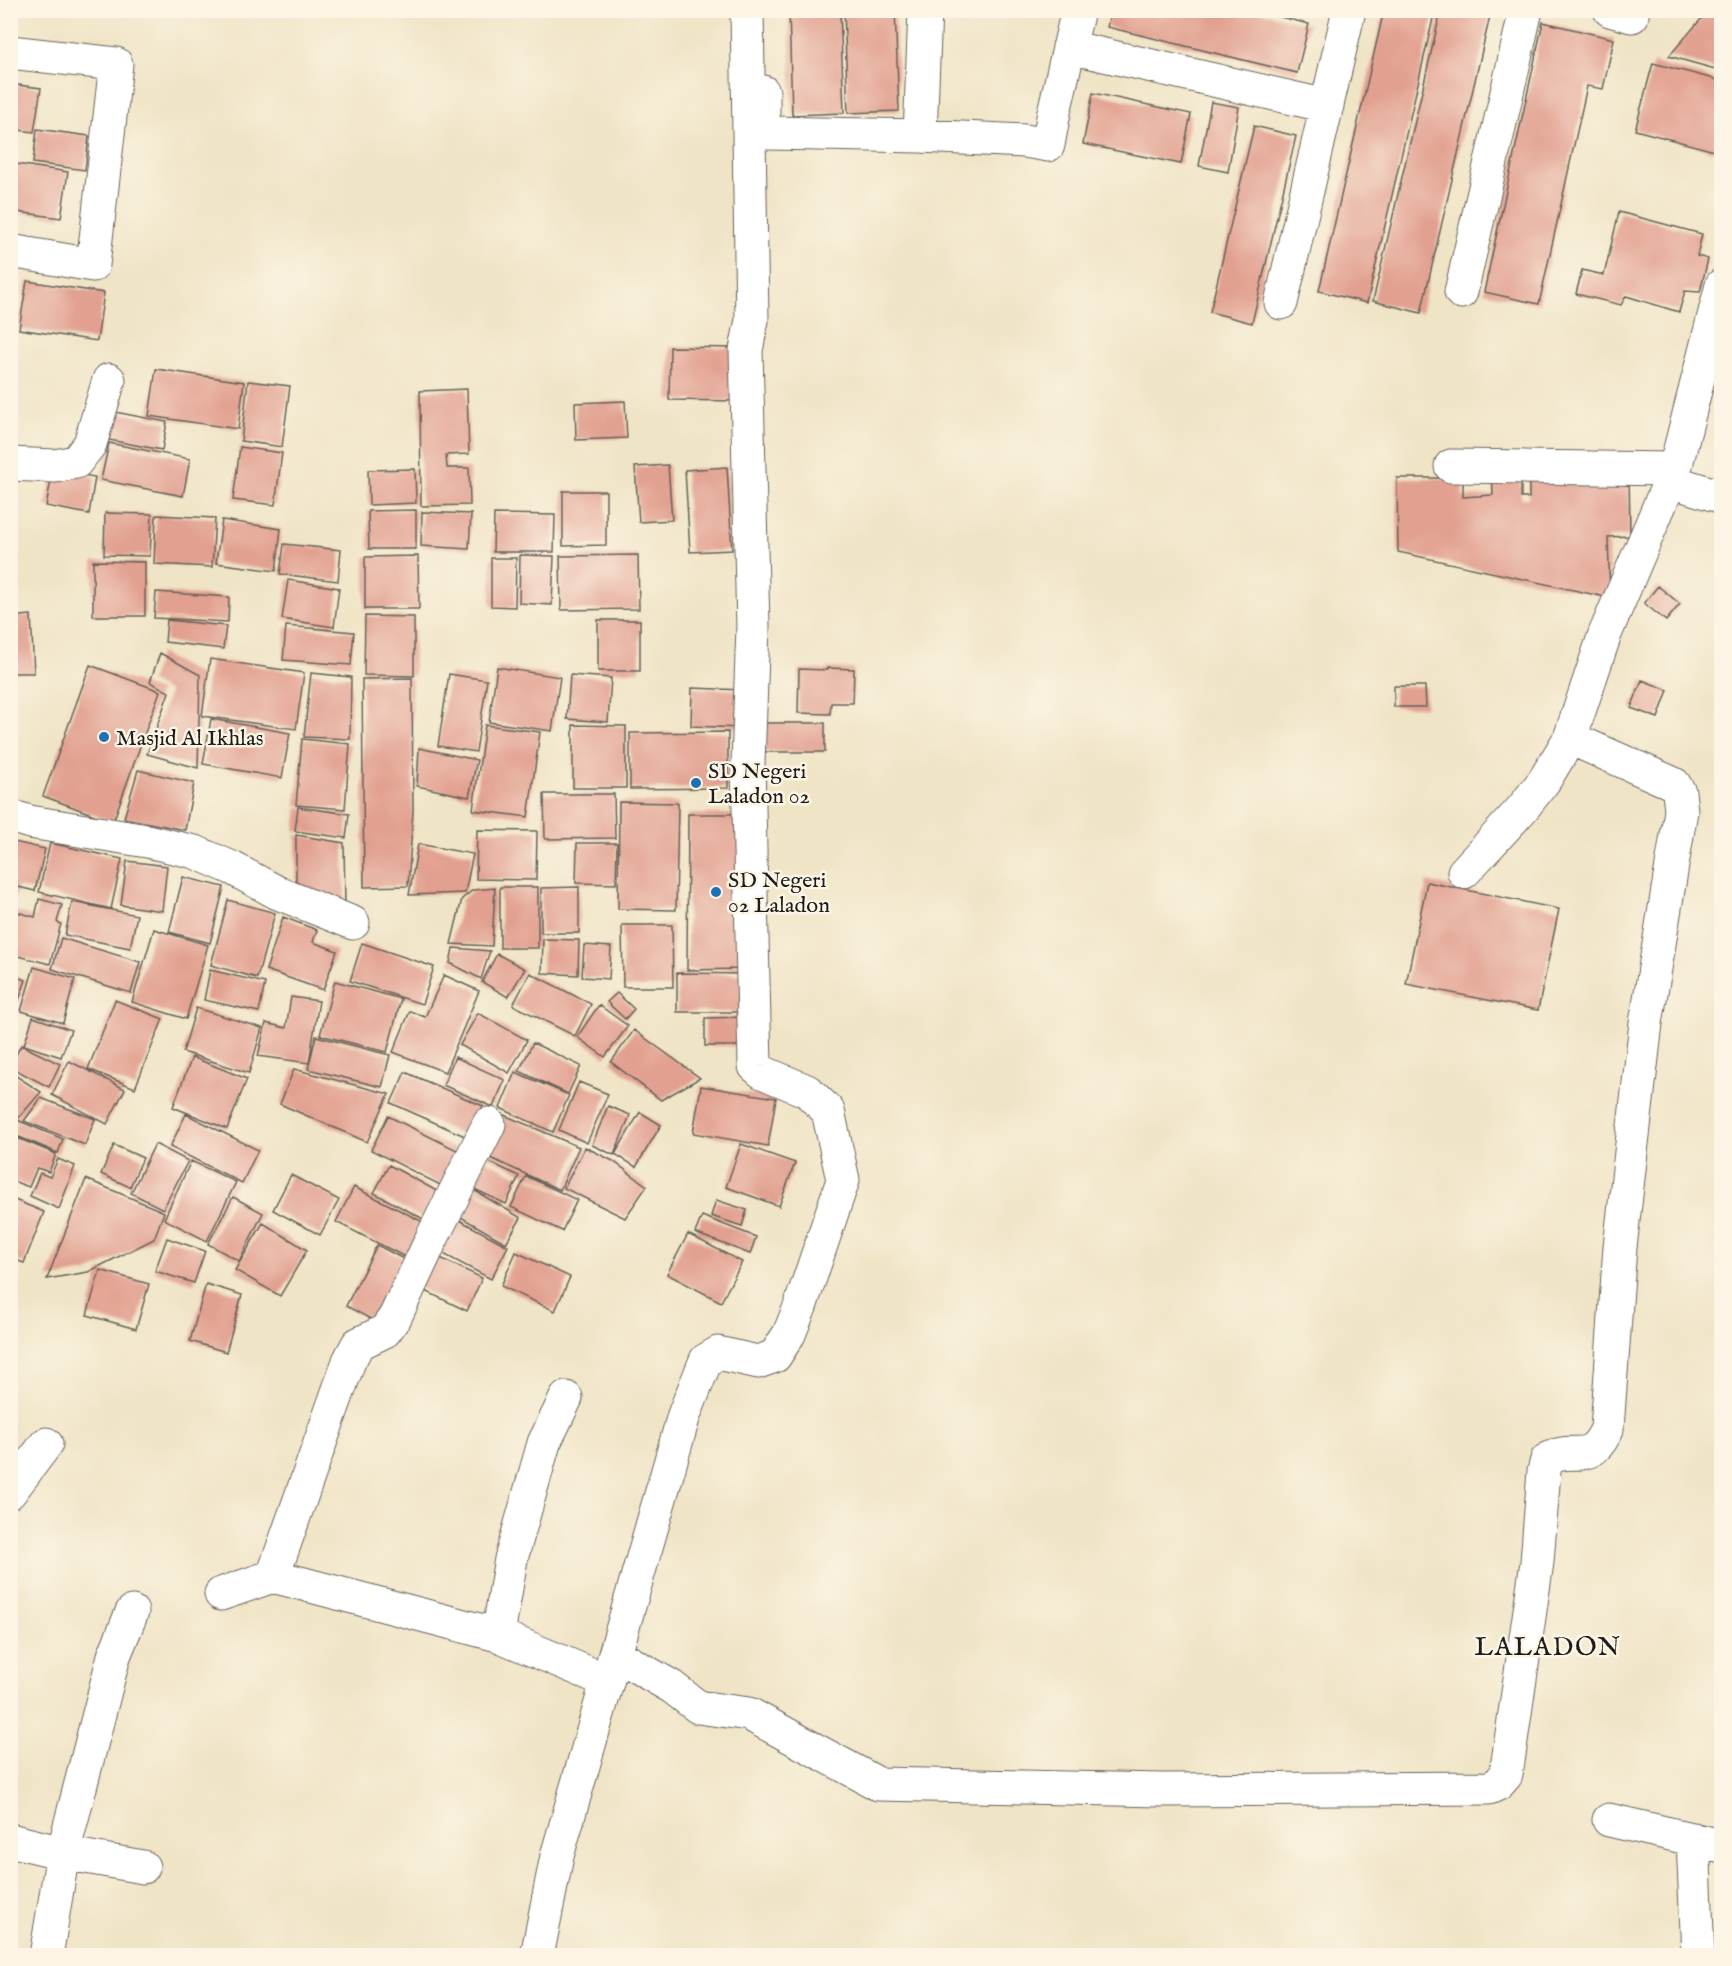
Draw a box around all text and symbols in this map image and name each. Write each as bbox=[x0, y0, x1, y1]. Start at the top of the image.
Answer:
place label: Masjid Al Ikhlas bbox=[116, 725, 263, 753]
marker: Masjid Al Ikhlas bbox=[97, 730, 111, 744]
place label: SD Negeri Laladon 02 bbox=[708, 758, 810, 811]
marker: SD Negeri Laladon 02 bbox=[689, 776, 703, 790]
place label: SD Negeri 02 Laladon bbox=[728, 867, 830, 920]
marker: SD Negeri 02 Laladon bbox=[709, 885, 723, 899]
district label: LALADON bbox=[1474, 1631, 1622, 1664]

